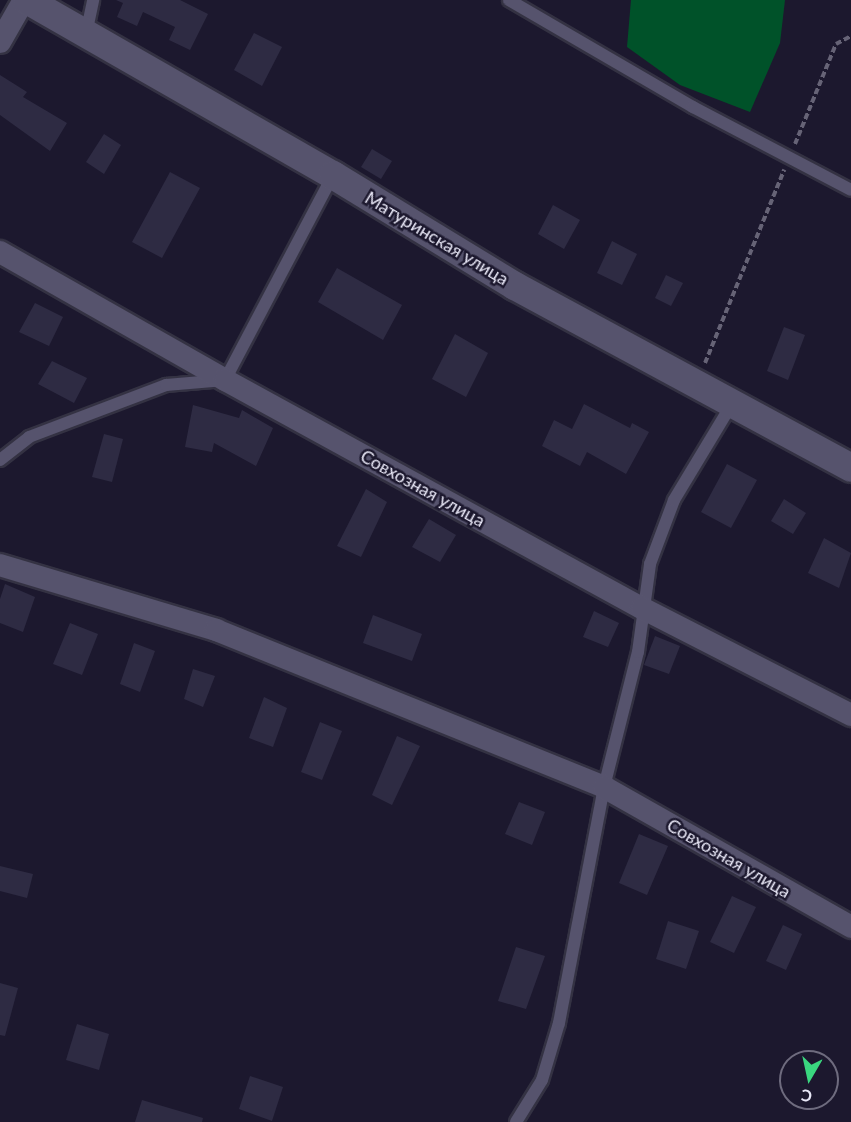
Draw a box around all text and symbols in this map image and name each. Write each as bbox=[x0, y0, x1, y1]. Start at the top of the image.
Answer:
street label: Матуринская улица bbox=[361, 187, 513, 289]
street label: Совхозная улица bbox=[357, 445, 489, 531]
street label: Совхозная улица bbox=[663, 814, 795, 902]
north arrow bbox=[779, 1050, 839, 1110]
text: С bbox=[800, 1086, 813, 1107]

